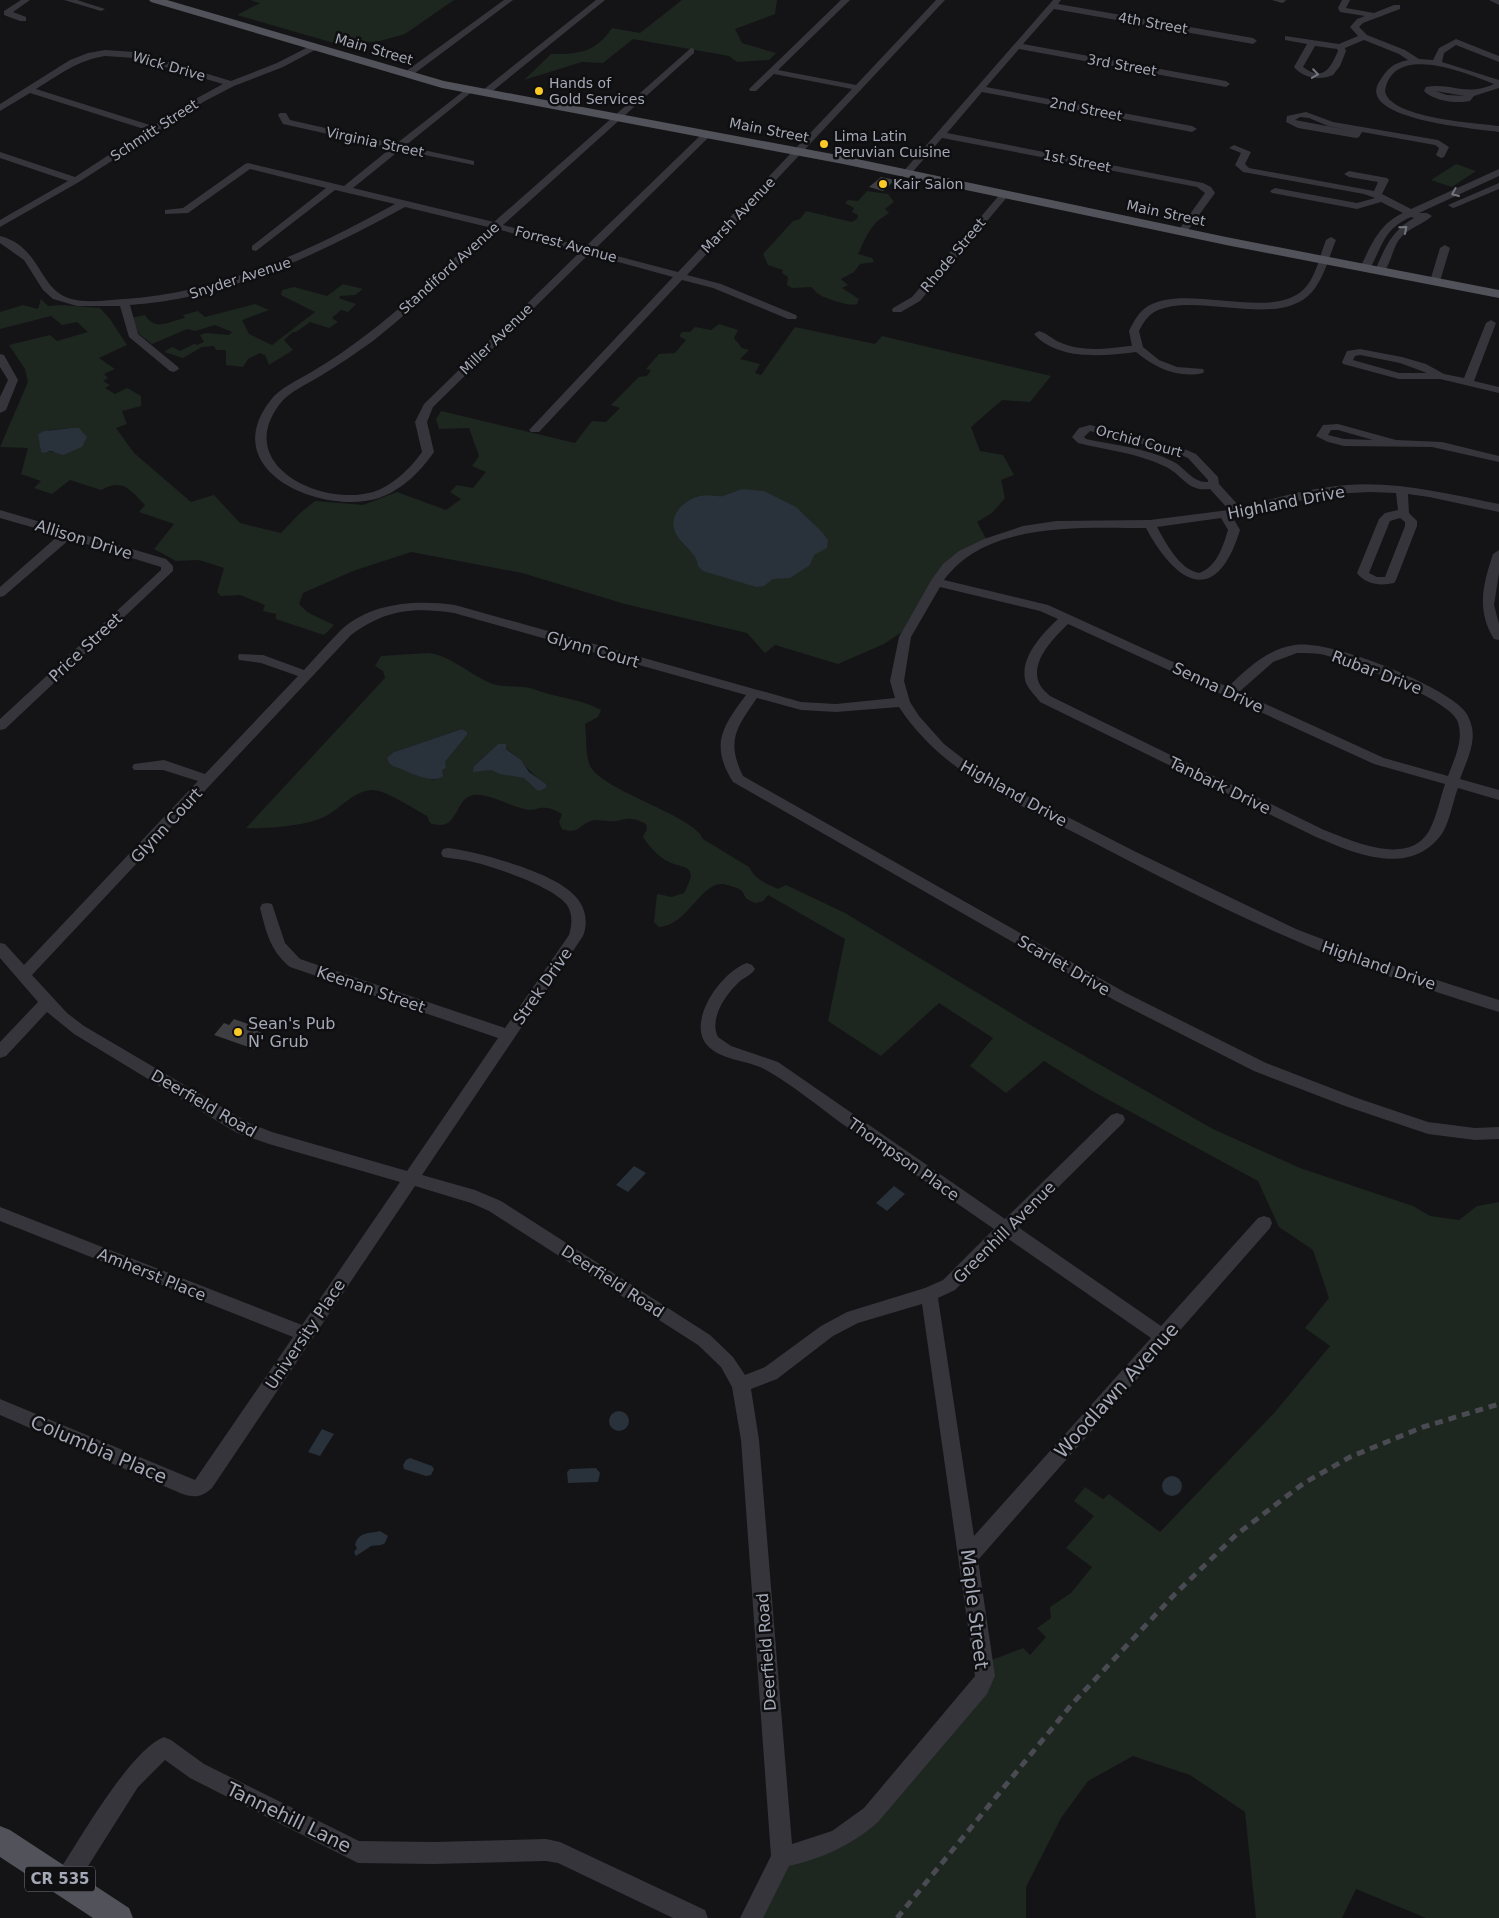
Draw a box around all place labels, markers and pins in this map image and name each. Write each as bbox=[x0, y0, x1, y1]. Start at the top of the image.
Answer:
place label: Hands of Gold Services bbox=[549, 75, 645, 107]
marker: Hands of Gold Services bbox=[533, 85, 545, 97]
place label: Lima Latin Peruvian Cuisine bbox=[834, 128, 950, 160]
marker: Lima Latin Peruvian Cuisine bbox=[818, 138, 830, 150]
place label: Kair Salon bbox=[893, 176, 963, 192]
marker: Kair Salon bbox=[877, 178, 889, 190]
place label: Sean's Pub N' Grub bbox=[248, 1014, 335, 1051]
marker: Sean's Pub N' Grub bbox=[232, 1026, 244, 1038]

